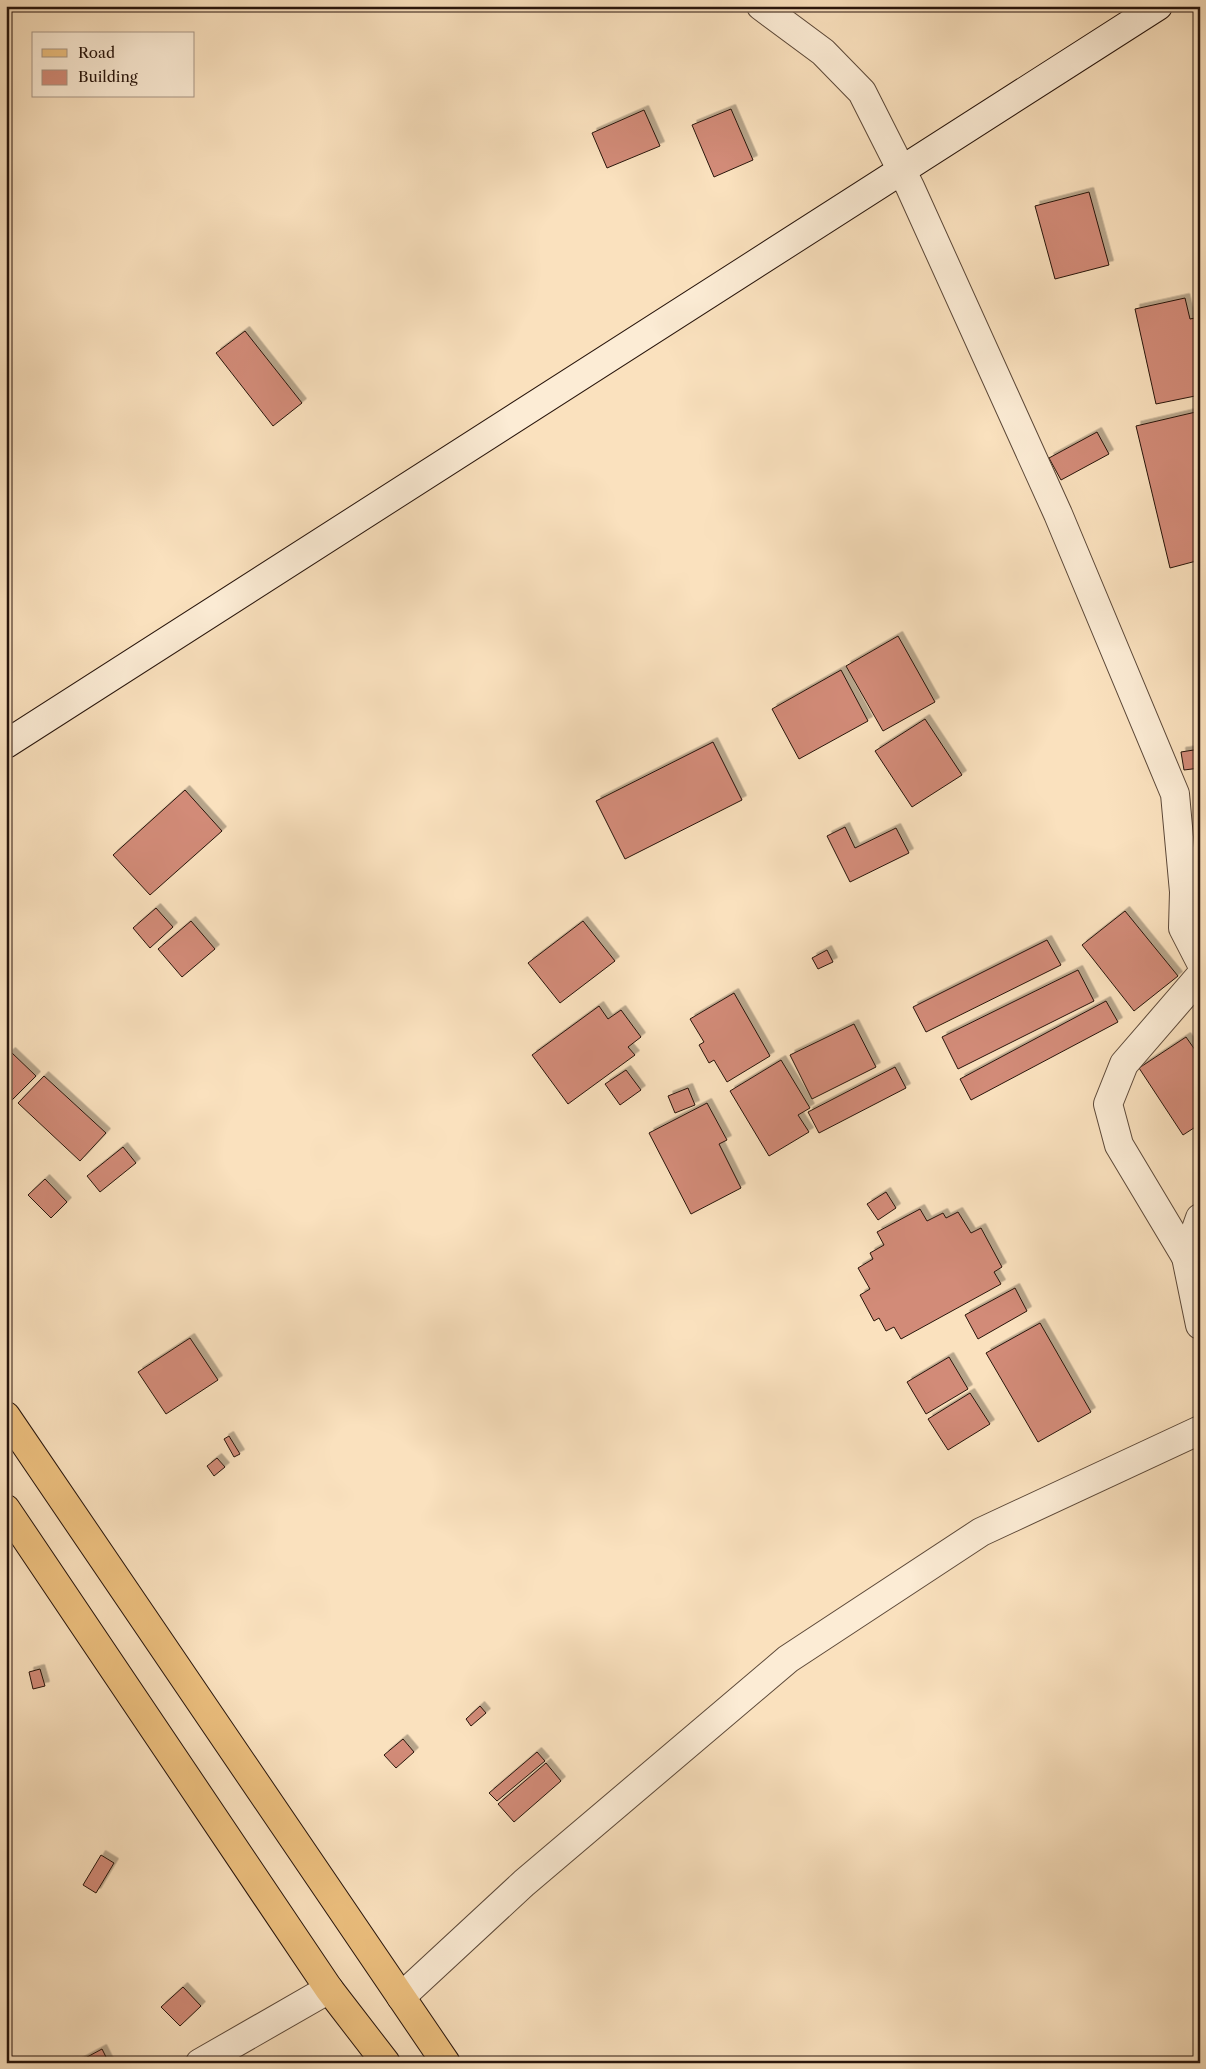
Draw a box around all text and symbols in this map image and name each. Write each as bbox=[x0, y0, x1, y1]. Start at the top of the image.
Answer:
legend bbox=[32, 32, 195, 98]
text: Road bbox=[78, 43, 115, 62]
text: Building bbox=[78, 67, 138, 86]

